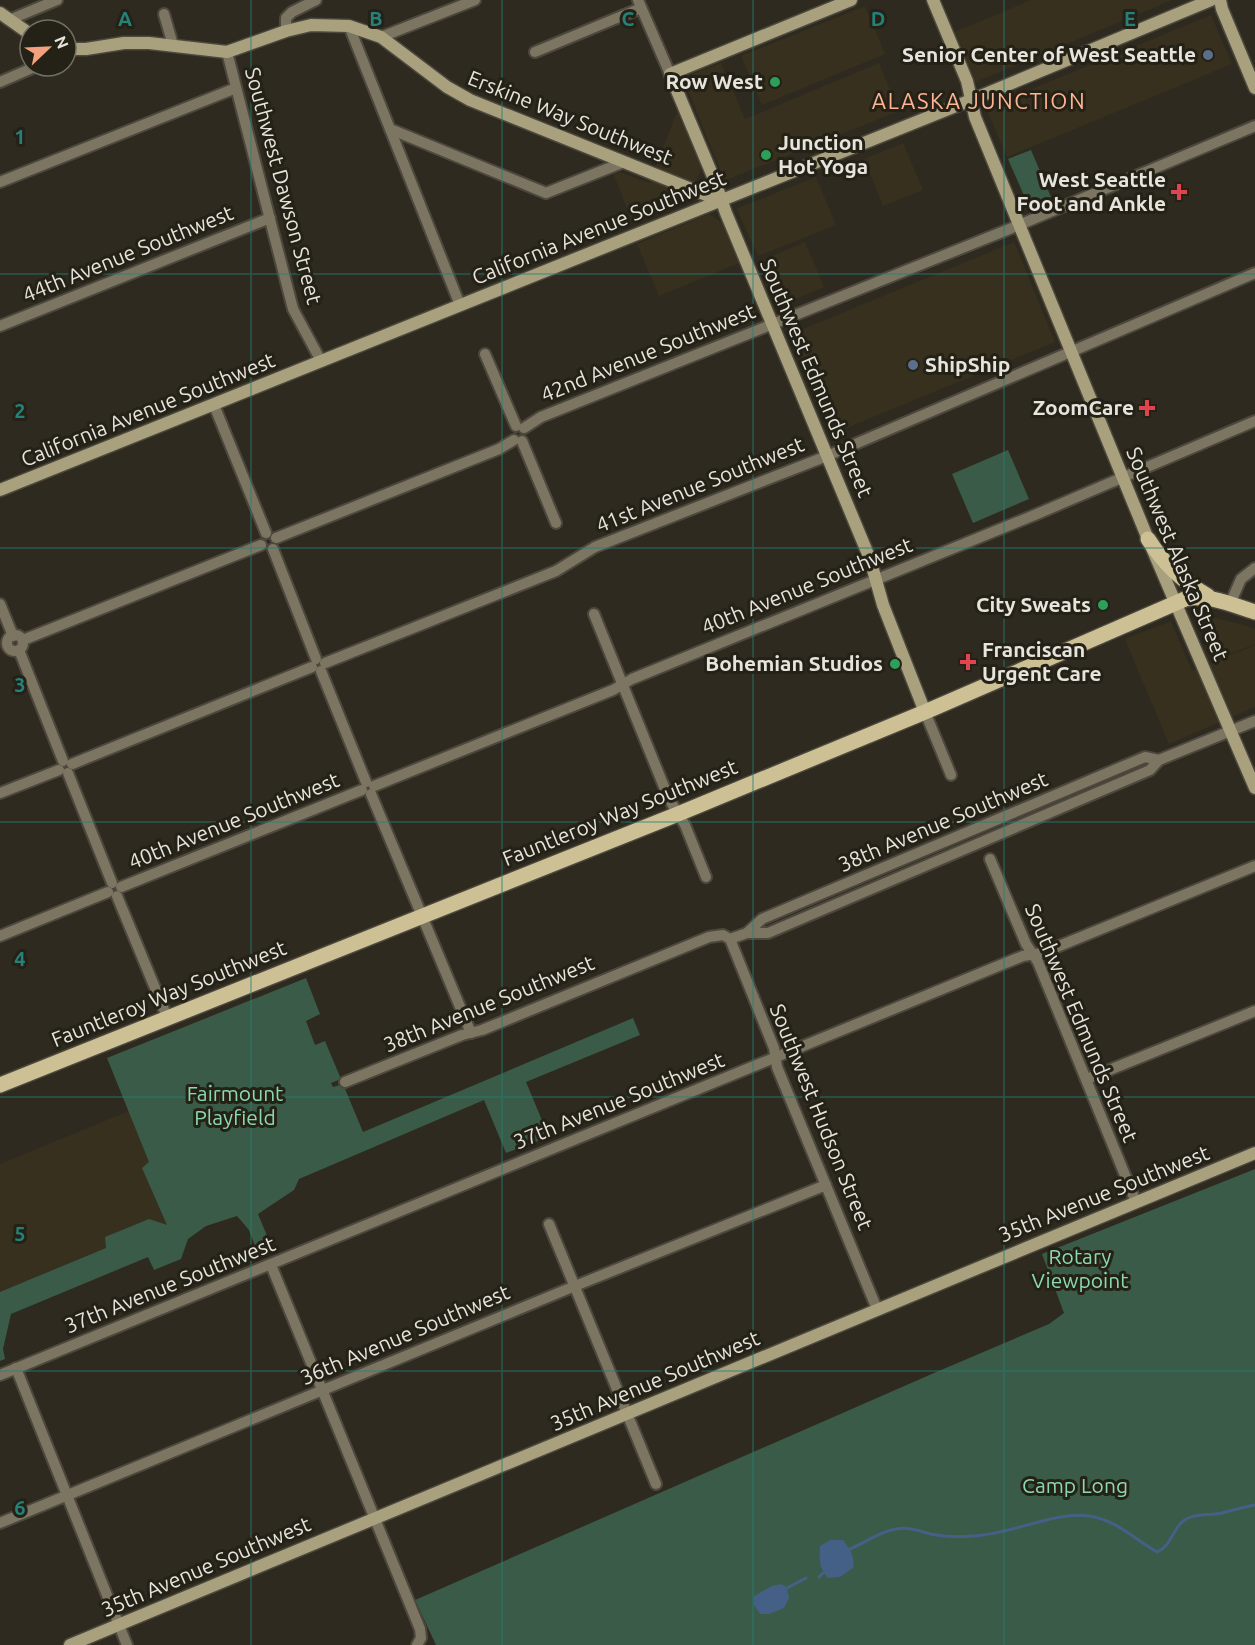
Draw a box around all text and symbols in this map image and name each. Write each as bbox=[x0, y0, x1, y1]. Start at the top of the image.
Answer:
text: A bbox=[118, 7, 132, 30]
text: B bbox=[369, 7, 383, 30]
text: C bbox=[622, 7, 635, 30]
text: D bbox=[871, 7, 885, 30]
text: E bbox=[1124, 7, 1136, 30]
north arrow bbox=[18, 18, 78, 78]
text: N bbox=[51, 33, 72, 51]
place label: Senior Center of West Seattle bbox=[902, 42, 1196, 66]
marker: Senior Center of West Seattle bbox=[1201, 48, 1215, 62]
street label: Southwest Dawson Street bbox=[241, 65, 327, 307]
street label: Erskine Way Southwest bbox=[465, 65, 676, 169]
place label: Row West bbox=[666, 69, 763, 93]
marker: Row West bbox=[768, 75, 782, 89]
district label: ALASKA JUNCTION bbox=[872, 88, 1086, 113]
text: 1 bbox=[14, 125, 26, 148]
place label: Junction Hot Yoga bbox=[778, 130, 868, 178]
marker: Junction Hot Yoga bbox=[759, 148, 773, 162]
street label: California Avenue Southwest bbox=[468, 165, 729, 289]
place label: West Seattle Foot and Ankle bbox=[1017, 167, 1166, 215]
marker: West Seattle Foot and Ankle bbox=[1170, 183, 1188, 201]
street label: 44th Avenue Southwest bbox=[19, 200, 236, 306]
street label: Southwest Edmunds Street bbox=[756, 255, 878, 500]
street label: 42nd Avenue Southwest bbox=[537, 298, 758, 406]
street label: California Avenue Southwest bbox=[17, 347, 278, 471]
place label: ShipShip bbox=[925, 352, 1010, 376]
marker: ShipShip bbox=[906, 358, 920, 372]
place label: ZoomCare bbox=[1033, 395, 1134, 419]
text: 2 bbox=[14, 399, 26, 422]
marker: ZoomCare bbox=[1138, 399, 1156, 417]
street label: 41st Avenue Southwest bbox=[592, 431, 807, 537]
street label: Southwest Alaska Street bbox=[1122, 443, 1234, 664]
street label: 40th Avenue Southwest bbox=[698, 532, 915, 638]
place label: City Sweats bbox=[976, 592, 1091, 616]
marker: City Sweats bbox=[1096, 598, 1110, 612]
place label: Franciscan Urgent Care bbox=[982, 637, 1102, 685]
place label: Bohemian Studios bbox=[705, 651, 883, 675]
marker: Franciscan Urgent Care bbox=[959, 653, 977, 671]
marker: Bohemian Studios bbox=[888, 657, 902, 671]
text: 3 bbox=[14, 673, 26, 696]
street label: Fauntleroy Way Southwest bbox=[499, 754, 740, 870]
street label: 38th Avenue Southwest bbox=[834, 766, 1051, 876]
street label: 40th Avenue Southwest bbox=[125, 767, 342, 873]
street label: Southwest Edmunds Street bbox=[1021, 900, 1143, 1145]
street label: Fauntleroy Way Southwest bbox=[48, 935, 289, 1051]
text: 4 bbox=[14, 947, 26, 970]
street label: 38th Avenue Southwest bbox=[380, 950, 597, 1056]
street label: Southwest Hudson Street bbox=[766, 1000, 878, 1233]
street label: 37th Avenue Southwest bbox=[510, 1047, 727, 1153]
park label: Fairmount Playfield bbox=[187, 1081, 283, 1129]
street label: 35th Avenue Southwest bbox=[995, 1140, 1212, 1246]
text: 5 bbox=[14, 1222, 26, 1245]
street label: 37th Avenue Southwest bbox=[61, 1231, 278, 1337]
park label: Rotary Viewpoint bbox=[1032, 1244, 1128, 1292]
street label: 36th Avenue Southwest bbox=[296, 1279, 513, 1389]
street label: 35th Avenue Southwest bbox=[546, 1325, 763, 1435]
park label: Camp Long bbox=[1022, 1473, 1128, 1497]
text: 6 bbox=[14, 1496, 26, 1519]
street label: 35th Avenue Southwest bbox=[97, 1511, 314, 1621]

